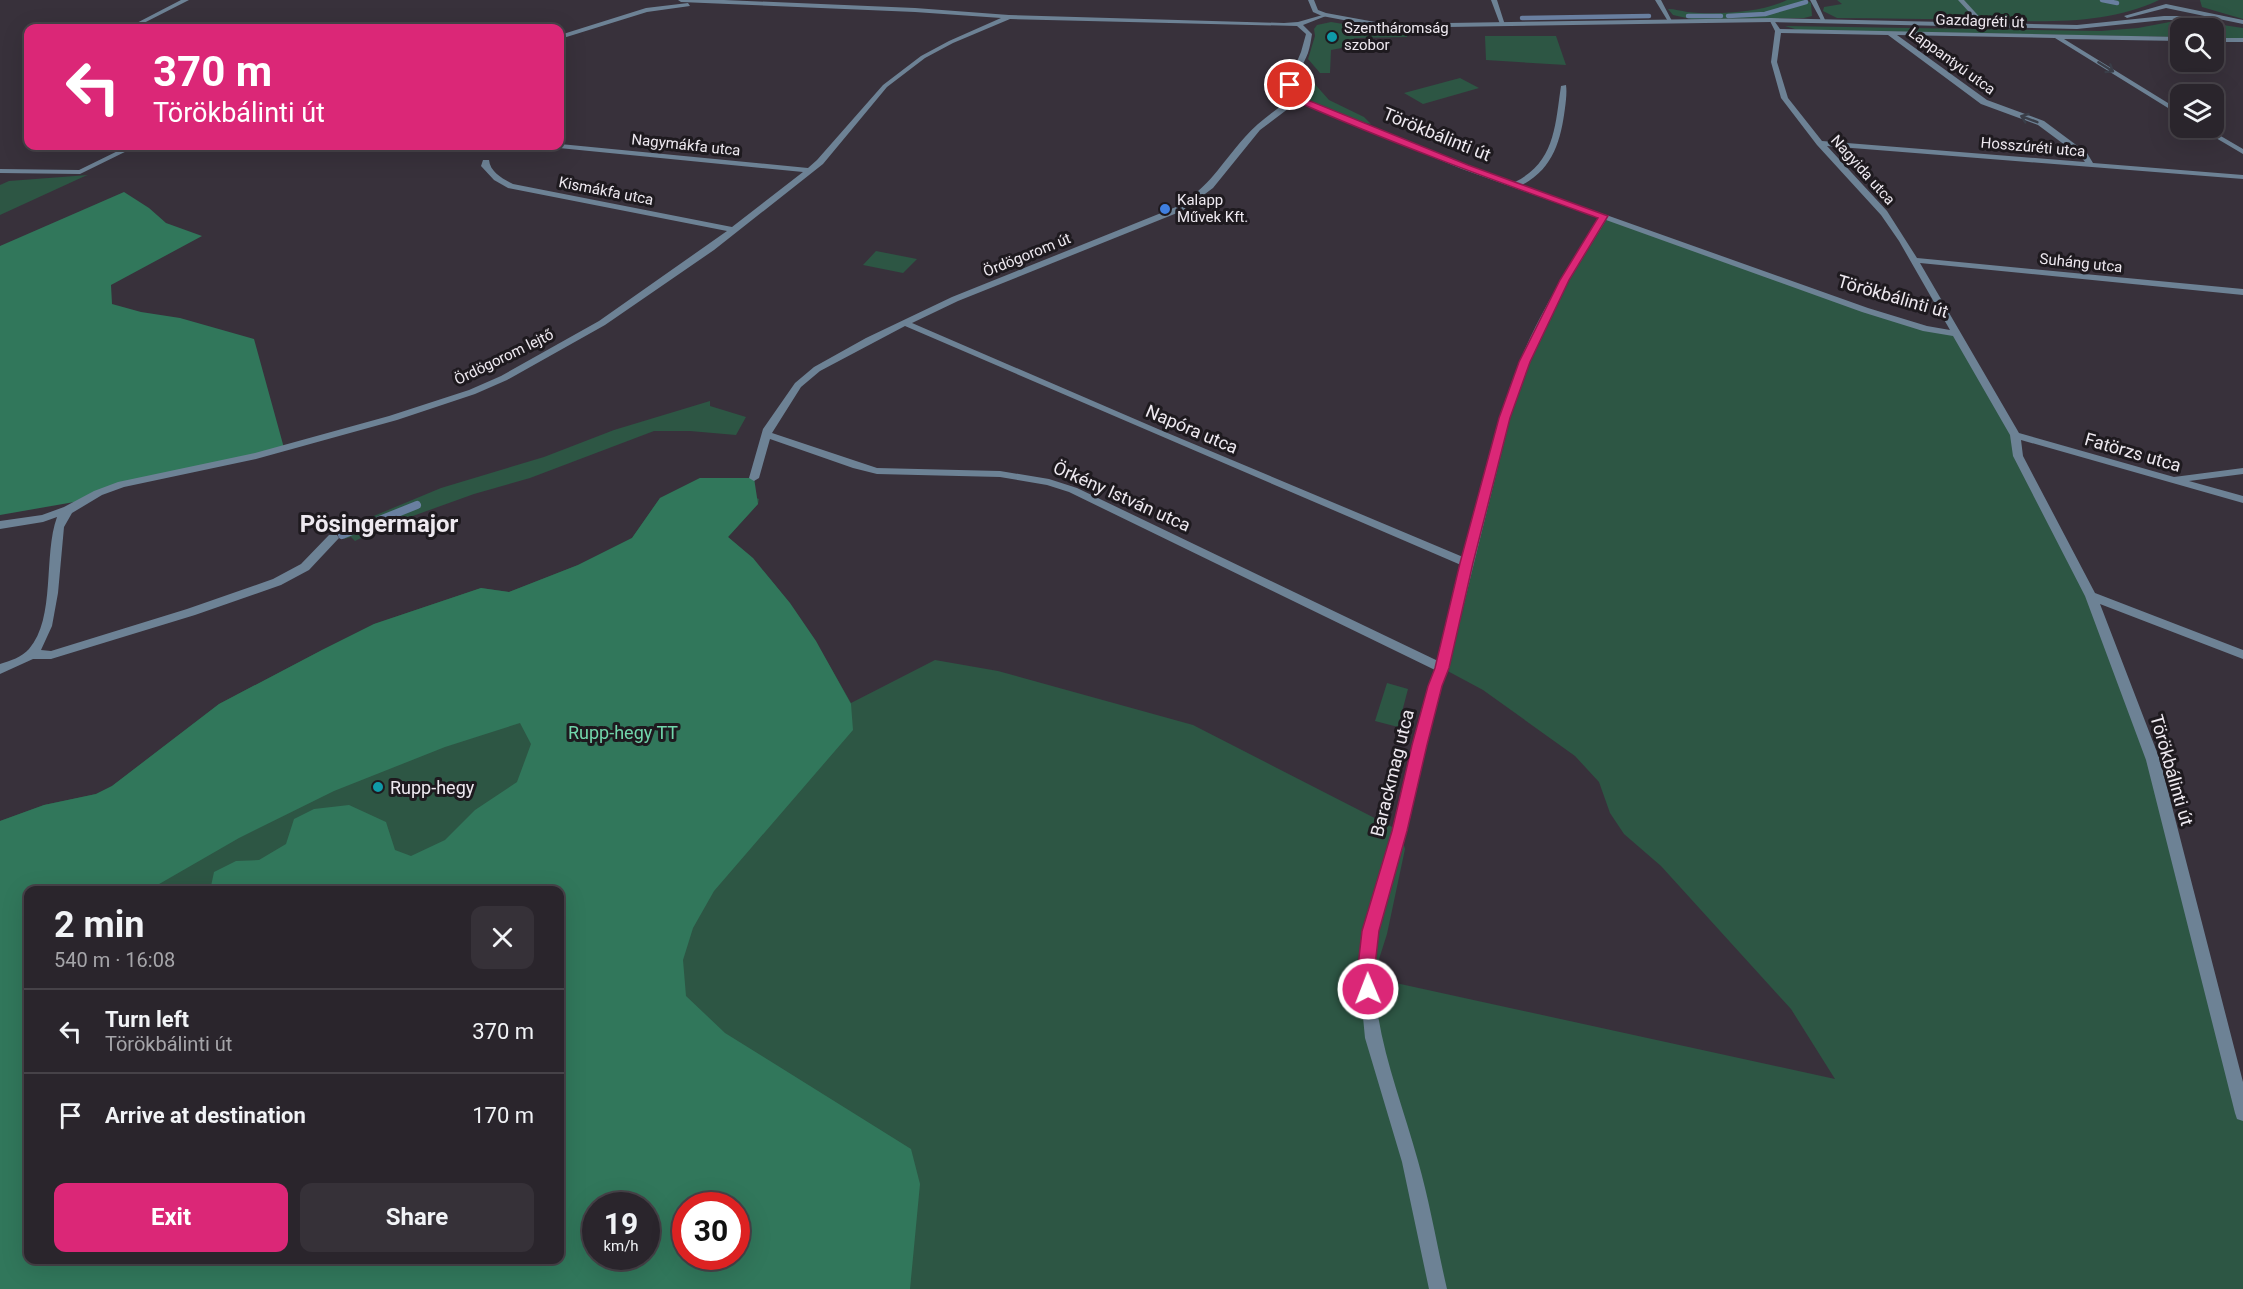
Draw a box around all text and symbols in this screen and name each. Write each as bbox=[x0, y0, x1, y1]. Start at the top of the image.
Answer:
street label: Gazdagréti út bbox=[1935, 10, 2025, 32]
map controls bbox=[2170, 18, 2224, 138]
button: search bbox=[2170, 18, 2224, 72]
place label: Szentháromság szobor bbox=[1344, 19, 1449, 54]
street label: Lappantyú utca bbox=[1905, 24, 1999, 98]
marker: Szentháromság szobor bbox=[1325, 30, 1339, 44]
text: 370 m bbox=[153, 47, 272, 96]
icon: left bbox=[54, 48, 132, 126]
pin bbox=[1264, 59, 1315, 110]
one-way arrow bbox=[2097, 62, 2114, 74]
icon: arrive bbox=[1273, 68, 1306, 101]
button: layers bbox=[2170, 84, 2224, 138]
text: Törökbálinti út bbox=[153, 97, 325, 129]
street label: Törökbálinti út bbox=[1380, 103, 1494, 165]
one-way arrow bbox=[2020, 112, 2039, 123]
street label: Nagymákfa utca bbox=[631, 130, 741, 160]
street label: Nagyida utca bbox=[1827, 131, 1899, 209]
street label: Hosszúréti utca bbox=[1980, 133, 2086, 161]
street label: Kismákfa utca bbox=[557, 173, 655, 209]
place label: Kalapp Művek Kft. bbox=[1177, 191, 1248, 226]
marker: Kalapp Művek Kft. bbox=[1158, 202, 1172, 216]
street label: Ördögorom út bbox=[981, 229, 1073, 281]
street label: Suháng utca bbox=[2039, 250, 2123, 276]
street label: Törökbálinti út bbox=[1835, 270, 1951, 322]
street label: Ördögorom lejtő bbox=[451, 325, 557, 389]
street label: Napóra utca bbox=[1143, 400, 1241, 458]
street label: Fatörzs utca bbox=[2082, 428, 2184, 476]
street label: Örkény István utca bbox=[1050, 456, 1194, 536]
district label: Pösingermajor bbox=[300, 510, 459, 538]
street label: Barackmag utca bbox=[1366, 707, 1418, 839]
street label: Törökbálinti út bbox=[2146, 712, 2198, 828]
park label: Rupp-hegy TT bbox=[568, 722, 678, 743]
place label: Rupp-hegy bbox=[390, 777, 475, 798]
marker: Rupp-hegy bbox=[371, 780, 385, 794]
text: 2 min bbox=[54, 904, 145, 946]
button: close bbox=[471, 906, 534, 969]
text: 540 m · 16:08 bbox=[54, 948, 175, 972]
position arrow bbox=[1336, 957, 1400, 1021]
text: Turn left bbox=[105, 1007, 189, 1032]
icon: left bbox=[54, 1015, 87, 1048]
text: 370 m bbox=[472, 1019, 534, 1044]
text: Törökbálinti út bbox=[105, 1032, 232, 1056]
icon: arrive bbox=[54, 1099, 87, 1132]
text: Arrive at destination bbox=[105, 1103, 306, 1128]
text: 170 m bbox=[472, 1103, 534, 1128]
button: Exit bbox=[54, 1183, 288, 1252]
button: Share bbox=[300, 1183, 534, 1252]
speed limit sign: 30 bbox=[672, 1192, 750, 1270]
text: 19 bbox=[604, 1206, 638, 1241]
text: km/h bbox=[603, 1237, 639, 1255]

